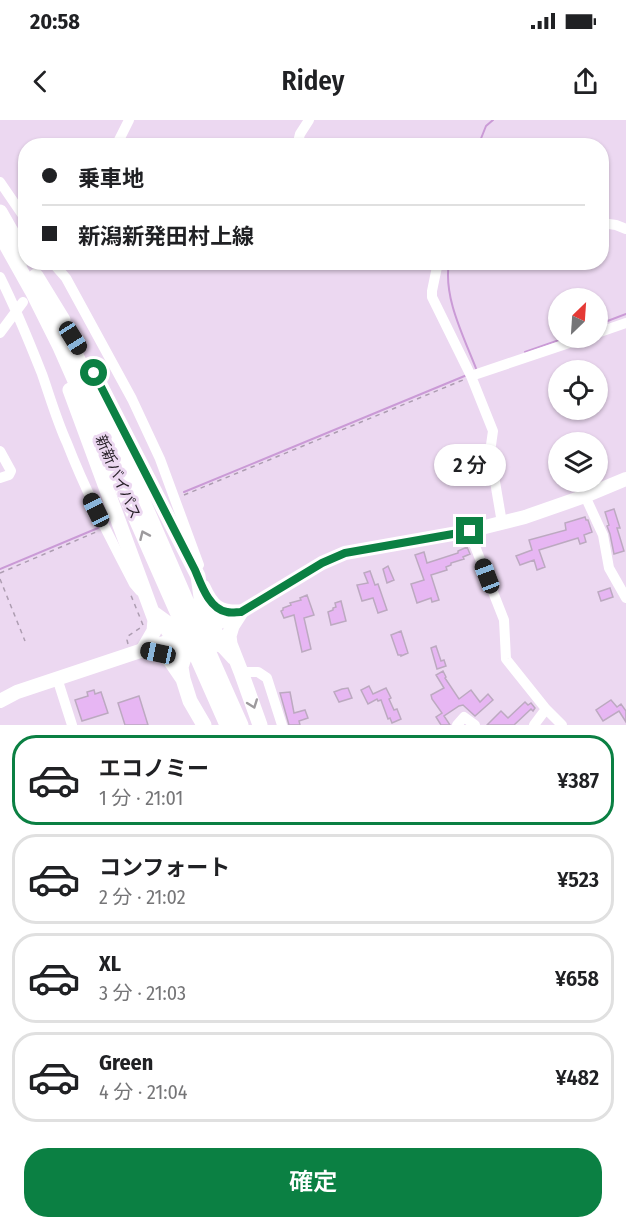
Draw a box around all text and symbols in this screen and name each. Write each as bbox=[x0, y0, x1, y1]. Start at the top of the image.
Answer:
text: 20:58 bbox=[30, 8, 80, 35]
icon: back bbox=[24, 65, 57, 98]
text: Ridey bbox=[282, 65, 344, 97]
icon: share bbox=[569, 65, 602, 98]
text: 乗車地 bbox=[78, 165, 144, 192]
text: 新潟新発田村上線 bbox=[78, 223, 254, 250]
north arrow bbox=[548, 288, 608, 348]
map controls bbox=[548, 288, 608, 492]
car bbox=[56, 318, 90, 358]
route start bbox=[80, 359, 107, 386]
button: locate bbox=[548, 360, 608, 420]
street label: 新新バイパス bbox=[92, 432, 144, 522]
button: layers bbox=[548, 432, 608, 492]
callout: 2 分 bbox=[434, 444, 506, 486]
text: 2 分 bbox=[453, 453, 487, 477]
car bbox=[80, 490, 112, 530]
route end bbox=[456, 517, 483, 544]
one-way arrow bbox=[139, 530, 151, 541]
car bbox=[472, 556, 502, 596]
car bbox=[139, 640, 177, 666]
one-way arrow bbox=[246, 699, 259, 709]
icon: car bbox=[27, 753, 81, 807]
text: エコノミー bbox=[99, 755, 209, 782]
text: ¥387 bbox=[557, 767, 599, 794]
text: 1 分 · 21:01 bbox=[99, 786, 183, 810]
icon: car bbox=[27, 852, 81, 906]
text: コンフォート bbox=[99, 854, 230, 881]
text: ¥523 bbox=[557, 866, 599, 893]
text: 2 分 · 21:02 bbox=[99, 885, 186, 909]
text: XL bbox=[99, 950, 121, 977]
icon: car bbox=[27, 951, 81, 1005]
text: ¥658 bbox=[555, 965, 599, 992]
text: 3 分 · 21:03 bbox=[99, 981, 186, 1005]
text: Green bbox=[99, 1049, 153, 1076]
icon: car bbox=[27, 1050, 81, 1104]
text: ¥482 bbox=[556, 1064, 599, 1091]
text: 4 分 · 21:04 bbox=[99, 1080, 188, 1104]
button: 確定 bbox=[24, 1148, 602, 1217]

